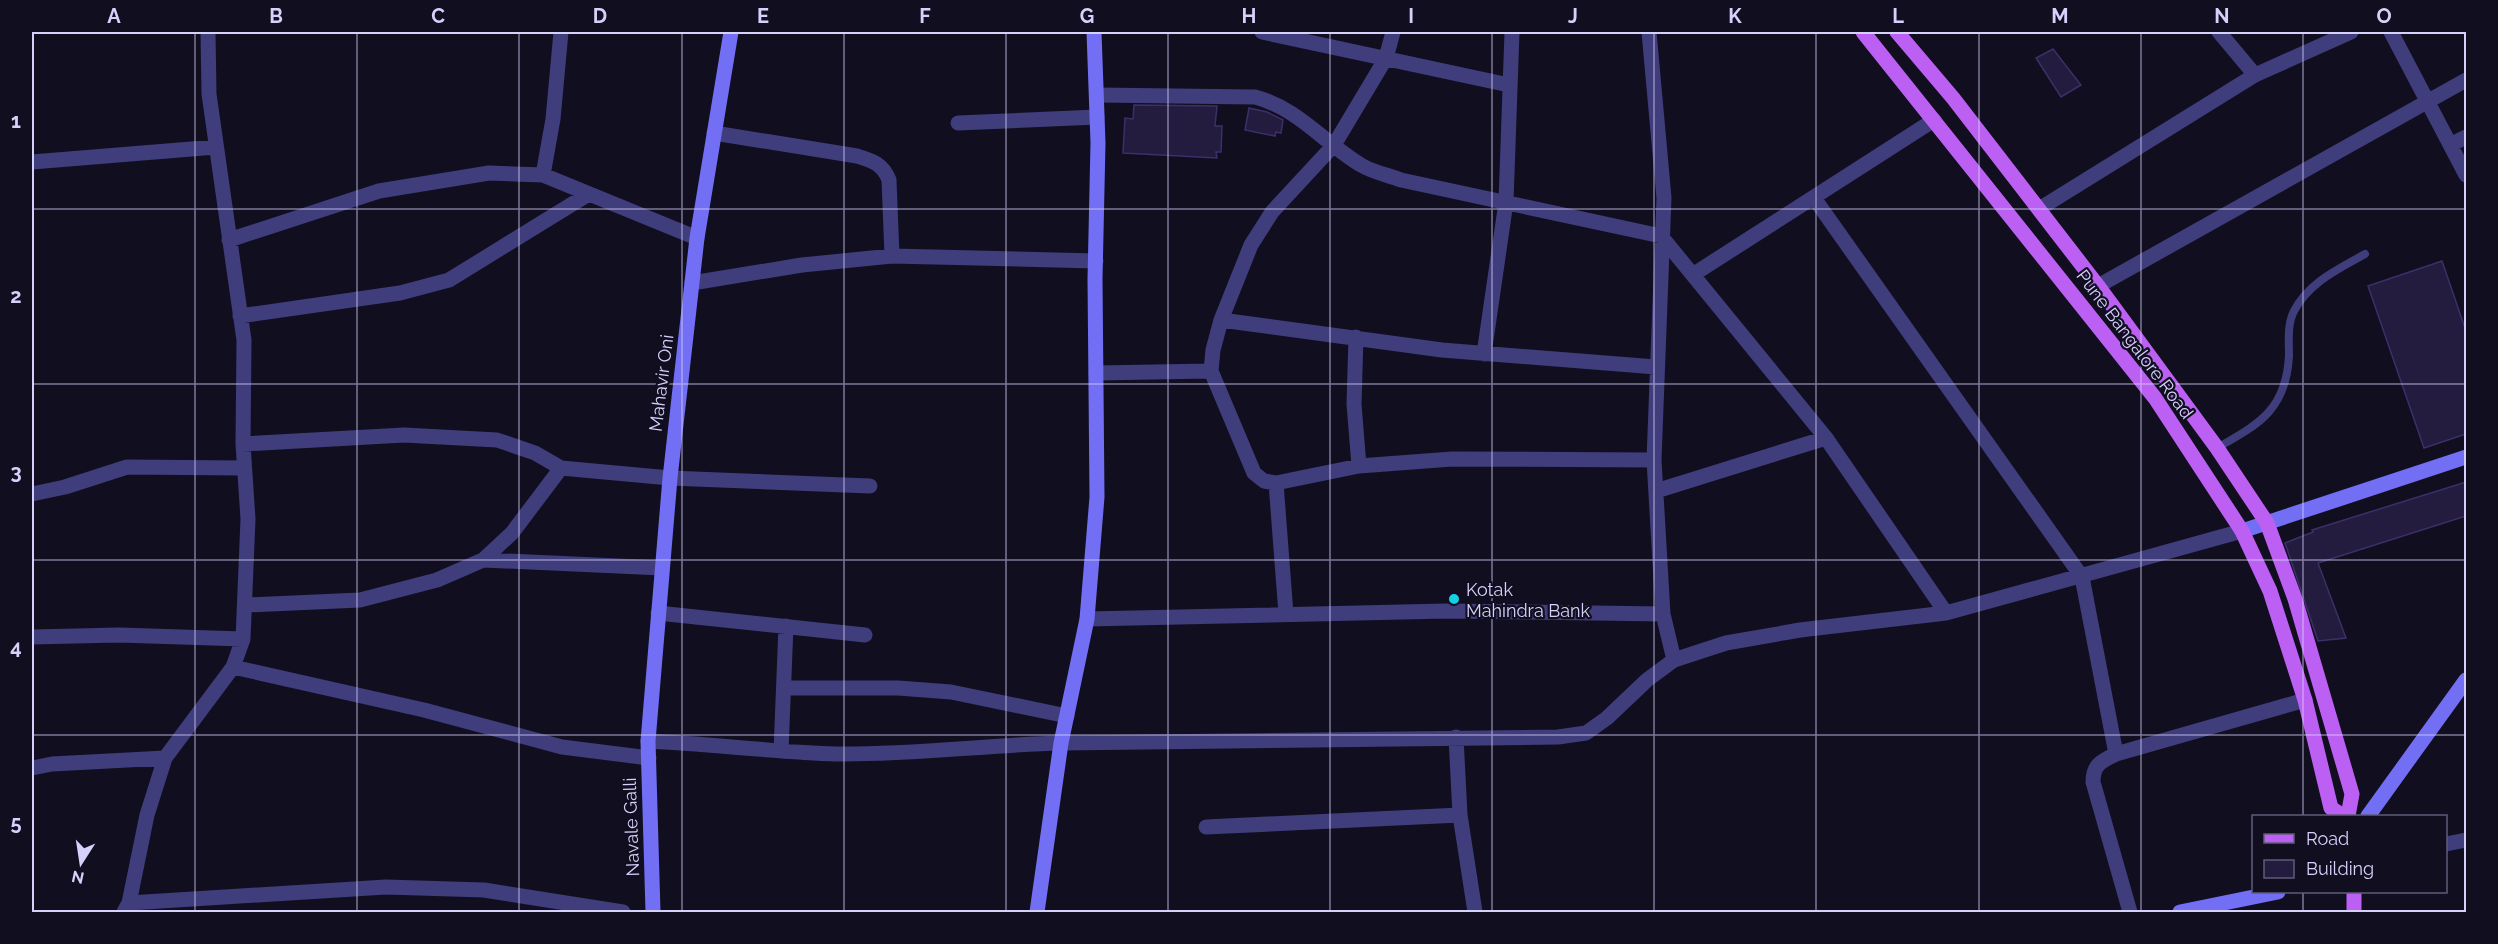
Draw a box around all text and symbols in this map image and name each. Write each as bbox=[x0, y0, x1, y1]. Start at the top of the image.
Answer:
text: A bbox=[107, 4, 121, 28]
text: B bbox=[269, 4, 283, 28]
text: C bbox=[431, 4, 445, 28]
text: D bbox=[593, 4, 607, 28]
text: E bbox=[757, 4, 769, 28]
text: F bbox=[919, 4, 931, 28]
text: G bbox=[1080, 4, 1094, 28]
text: H bbox=[1242, 4, 1256, 28]
text: I bbox=[1408, 4, 1414, 28]
text: J bbox=[1568, 4, 1578, 28]
text: K bbox=[1728, 4, 1742, 28]
text: L bbox=[1892, 4, 1904, 28]
text: M bbox=[2051, 4, 2069, 28]
text: N bbox=[2214, 4, 2230, 28]
text: O bbox=[2376, 4, 2392, 28]
text: 1 bbox=[11, 109, 21, 133]
street label: Pune Bangalore Road bbox=[2072, 266, 2198, 422]
text: 2 bbox=[10, 284, 22, 308]
street label: Mahavir Oni bbox=[645, 333, 677, 433]
text: 3 bbox=[10, 460, 22, 484]
place label: Kotak Mahindra Bank bbox=[1466, 579, 1591, 621]
marker: Kotak Mahindra Bank bbox=[1447, 592, 1461, 606]
text: 4 bbox=[10, 635, 22, 659]
street label: Navale Galli bbox=[619, 777, 643, 877]
text: 5 bbox=[10, 811, 22, 835]
legend bbox=[2252, 815, 2447, 893]
text: Road bbox=[2306, 828, 2349, 849]
north arrow bbox=[51, 833, 111, 893]
text: Building bbox=[2306, 858, 2374, 879]
text: N bbox=[70, 867, 86, 888]

